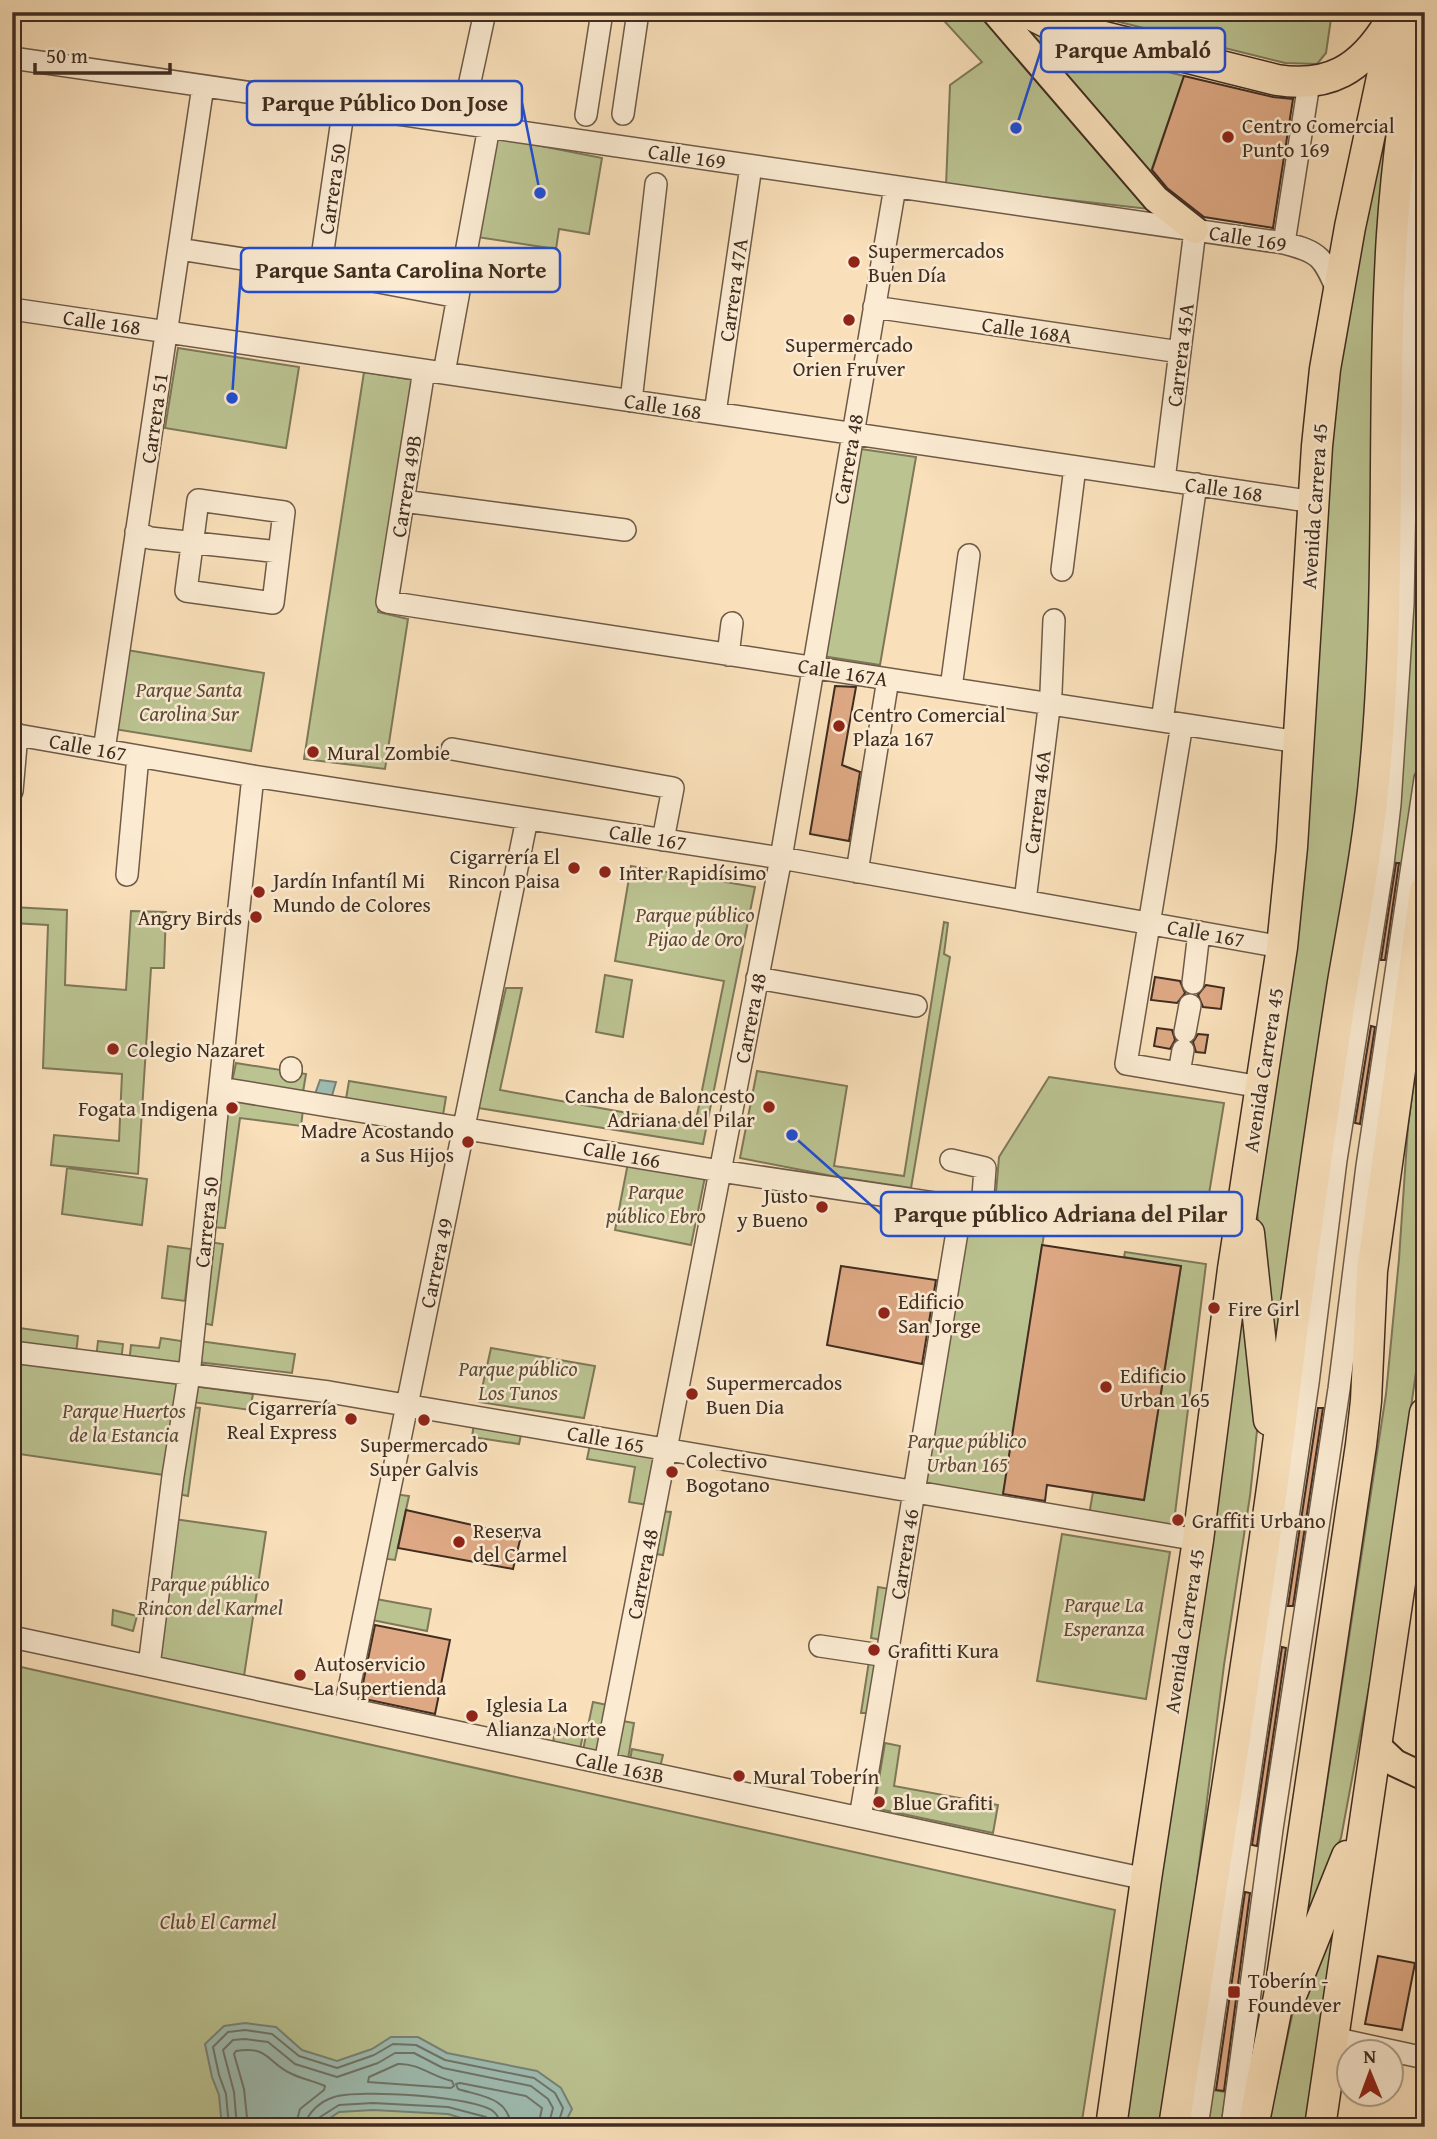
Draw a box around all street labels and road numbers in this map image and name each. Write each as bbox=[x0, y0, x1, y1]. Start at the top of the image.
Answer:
street label: Calle 169 bbox=[646, 135, 728, 177]
street label: Carrera 50 bbox=[310, 142, 354, 236]
street label: Calle 169 bbox=[1207, 217, 1289, 259]
street label: Carrera 47A bbox=[710, 236, 756, 344]
street label: Calle 168 bbox=[61, 301, 143, 343]
street label: Carrera 45A bbox=[1158, 301, 1202, 409]
street label: Calle 168A bbox=[980, 308, 1074, 352]
street label: Carrera 51 bbox=[132, 371, 176, 465]
street label: Calle 168 bbox=[622, 385, 704, 427]
street label: Carrera 48 bbox=[825, 411, 871, 507]
street label: Avenida Carrera 45 bbox=[1293, 422, 1335, 590]
street label: Carrera 49B bbox=[383, 433, 429, 539]
street label: Calle 168 bbox=[1183, 468, 1265, 510]
street label: Calle 167A bbox=[796, 650, 890, 694]
street label: Calle 167 bbox=[47, 725, 129, 769]
street label: Carrera 46A bbox=[1015, 748, 1059, 856]
street label: Calle 167 bbox=[607, 816, 689, 858]
street label: Calle 167 bbox=[1165, 911, 1247, 955]
street label: Carrera 48 bbox=[726, 970, 774, 1066]
street label: Avenida Carrera 45 bbox=[1235, 985, 1291, 1155]
street label: Calle 166 bbox=[581, 1132, 663, 1176]
street label: Carrera 50 bbox=[186, 1175, 226, 1269]
street label: Carrera 49 bbox=[411, 1215, 461, 1311]
street label: Calle 165 bbox=[565, 1417, 647, 1461]
street label: Carrera 46 bbox=[882, 1506, 926, 1602]
street label: Carrera 48 bbox=[618, 1526, 666, 1622]
street label: Avenida Carrera 45 bbox=[1156, 1546, 1212, 1716]
street label: Calle 163B bbox=[573, 1742, 667, 1792]

